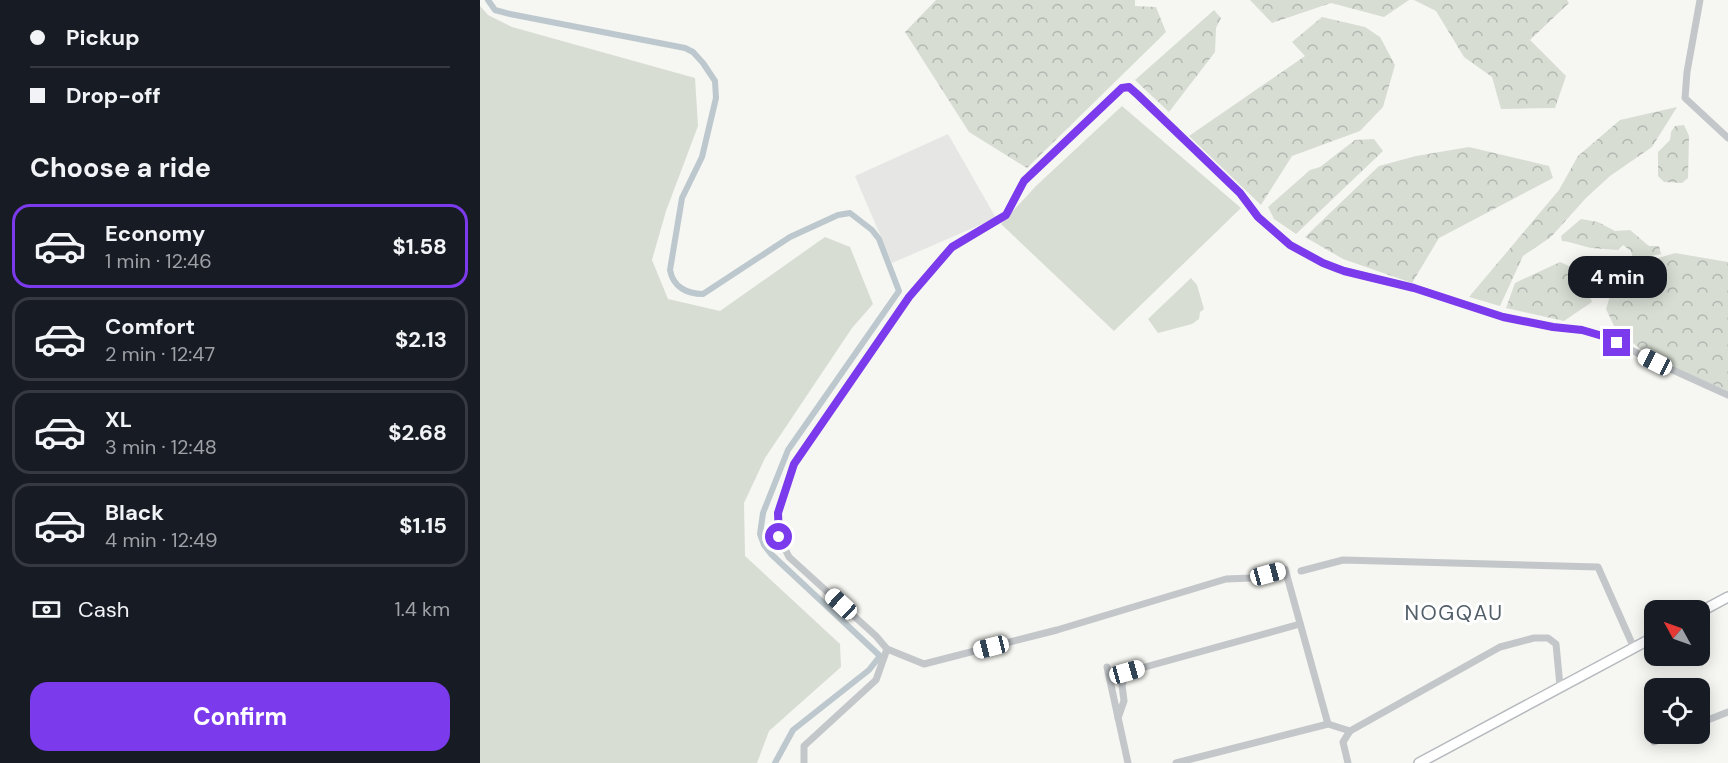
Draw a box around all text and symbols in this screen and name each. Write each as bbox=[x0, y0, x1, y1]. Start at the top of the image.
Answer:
text: Pickup bbox=[66, 23, 140, 52]
text: Drop-off bbox=[66, 81, 161, 110]
text: Choose a ride bbox=[30, 150, 211, 185]
icon: car bbox=[33, 219, 87, 273]
text: Economy bbox=[105, 219, 205, 248]
text: $1.58 bbox=[393, 232, 447, 261]
text: 1 min · 12:46 bbox=[105, 248, 212, 274]
callout: 4 min bbox=[1568, 256, 1666, 298]
text: 4 min bbox=[1590, 264, 1645, 290]
icon: car bbox=[33, 312, 87, 366]
text: Comfort bbox=[105, 312, 195, 341]
text: $2.13 bbox=[395, 325, 447, 354]
route end bbox=[1603, 329, 1630, 356]
text: 2 min · 12:47 bbox=[105, 341, 215, 367]
car bbox=[1635, 346, 1675, 378]
icon: car bbox=[33, 405, 87, 459]
text: XL bbox=[105, 405, 132, 434]
text: $2.68 bbox=[388, 418, 447, 447]
text: 3 min · 12:48 bbox=[105, 434, 217, 460]
icon: car bbox=[33, 498, 87, 552]
text: Black bbox=[105, 498, 164, 527]
text: $1.15 bbox=[399, 511, 447, 540]
route start bbox=[765, 523, 792, 550]
text: 4 min · 12:49 bbox=[105, 527, 218, 553]
car bbox=[1248, 561, 1288, 587]
car bbox=[822, 585, 860, 623]
icon: cash bbox=[30, 593, 63, 626]
text: Cash bbox=[78, 595, 129, 624]
text: 1.4 km bbox=[394, 596, 450, 622]
district label: NOGQAU bbox=[1404, 599, 1504, 627]
north arrow bbox=[1644, 600, 1710, 666]
map controls bbox=[1644, 600, 1710, 744]
car bbox=[971, 634, 1011, 660]
car bbox=[1107, 658, 1147, 686]
button: locate bbox=[1644, 678, 1710, 744]
button: Confirm bbox=[30, 682, 450, 751]

